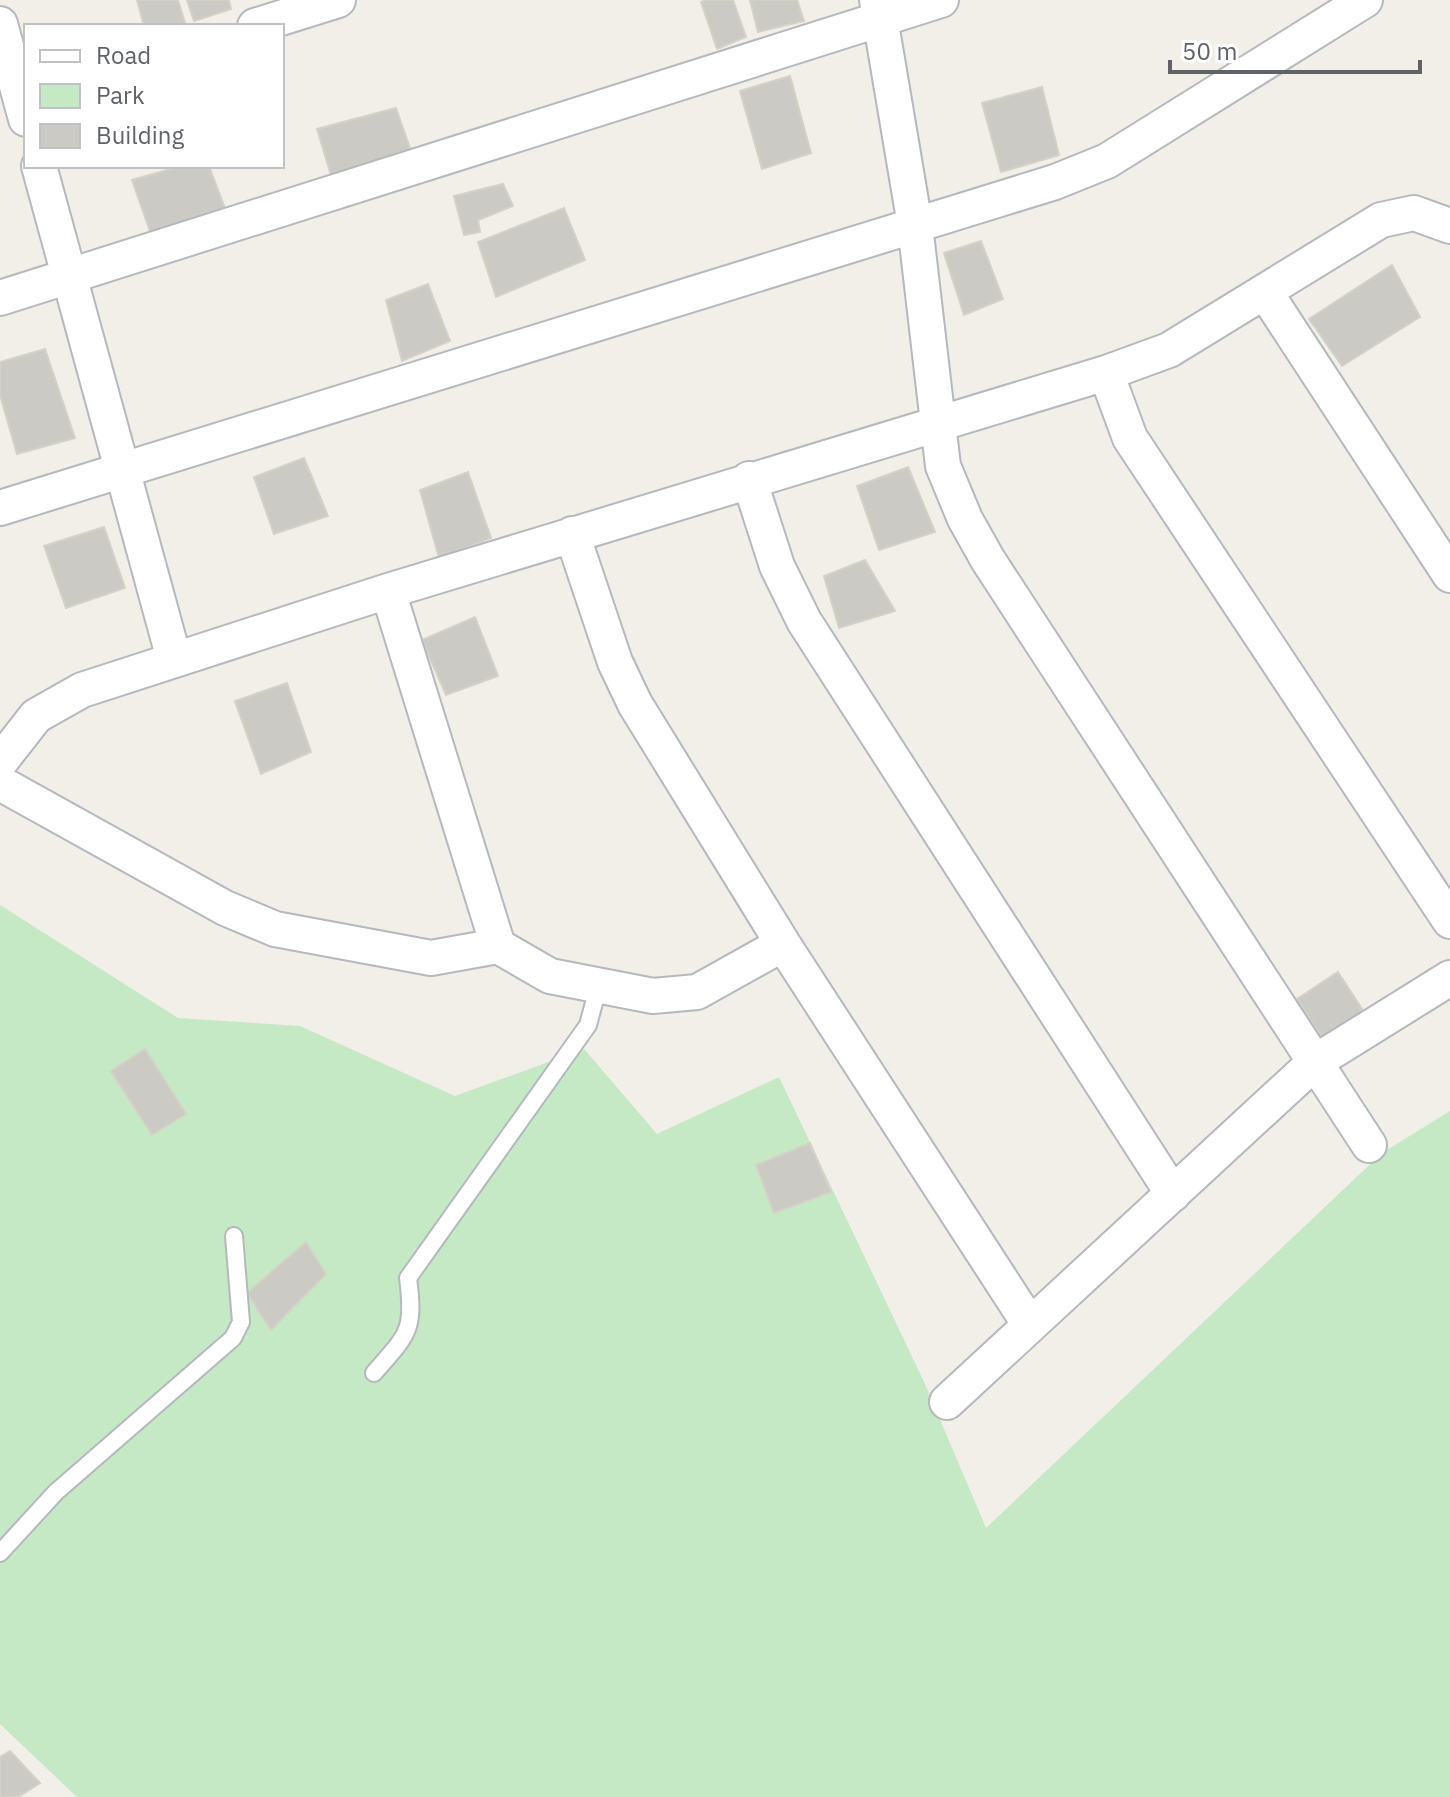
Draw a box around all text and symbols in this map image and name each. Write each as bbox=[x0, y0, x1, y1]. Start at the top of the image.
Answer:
legend bbox=[24, 24, 284, 168]
scale bar bbox=[1170, 24, 1420, 74]
text: 50 m bbox=[1182, 35, 1237, 67]
text: Road bbox=[96, 39, 151, 71]
text: Park bbox=[96, 79, 145, 111]
text: Building bbox=[96, 119, 184, 151]

